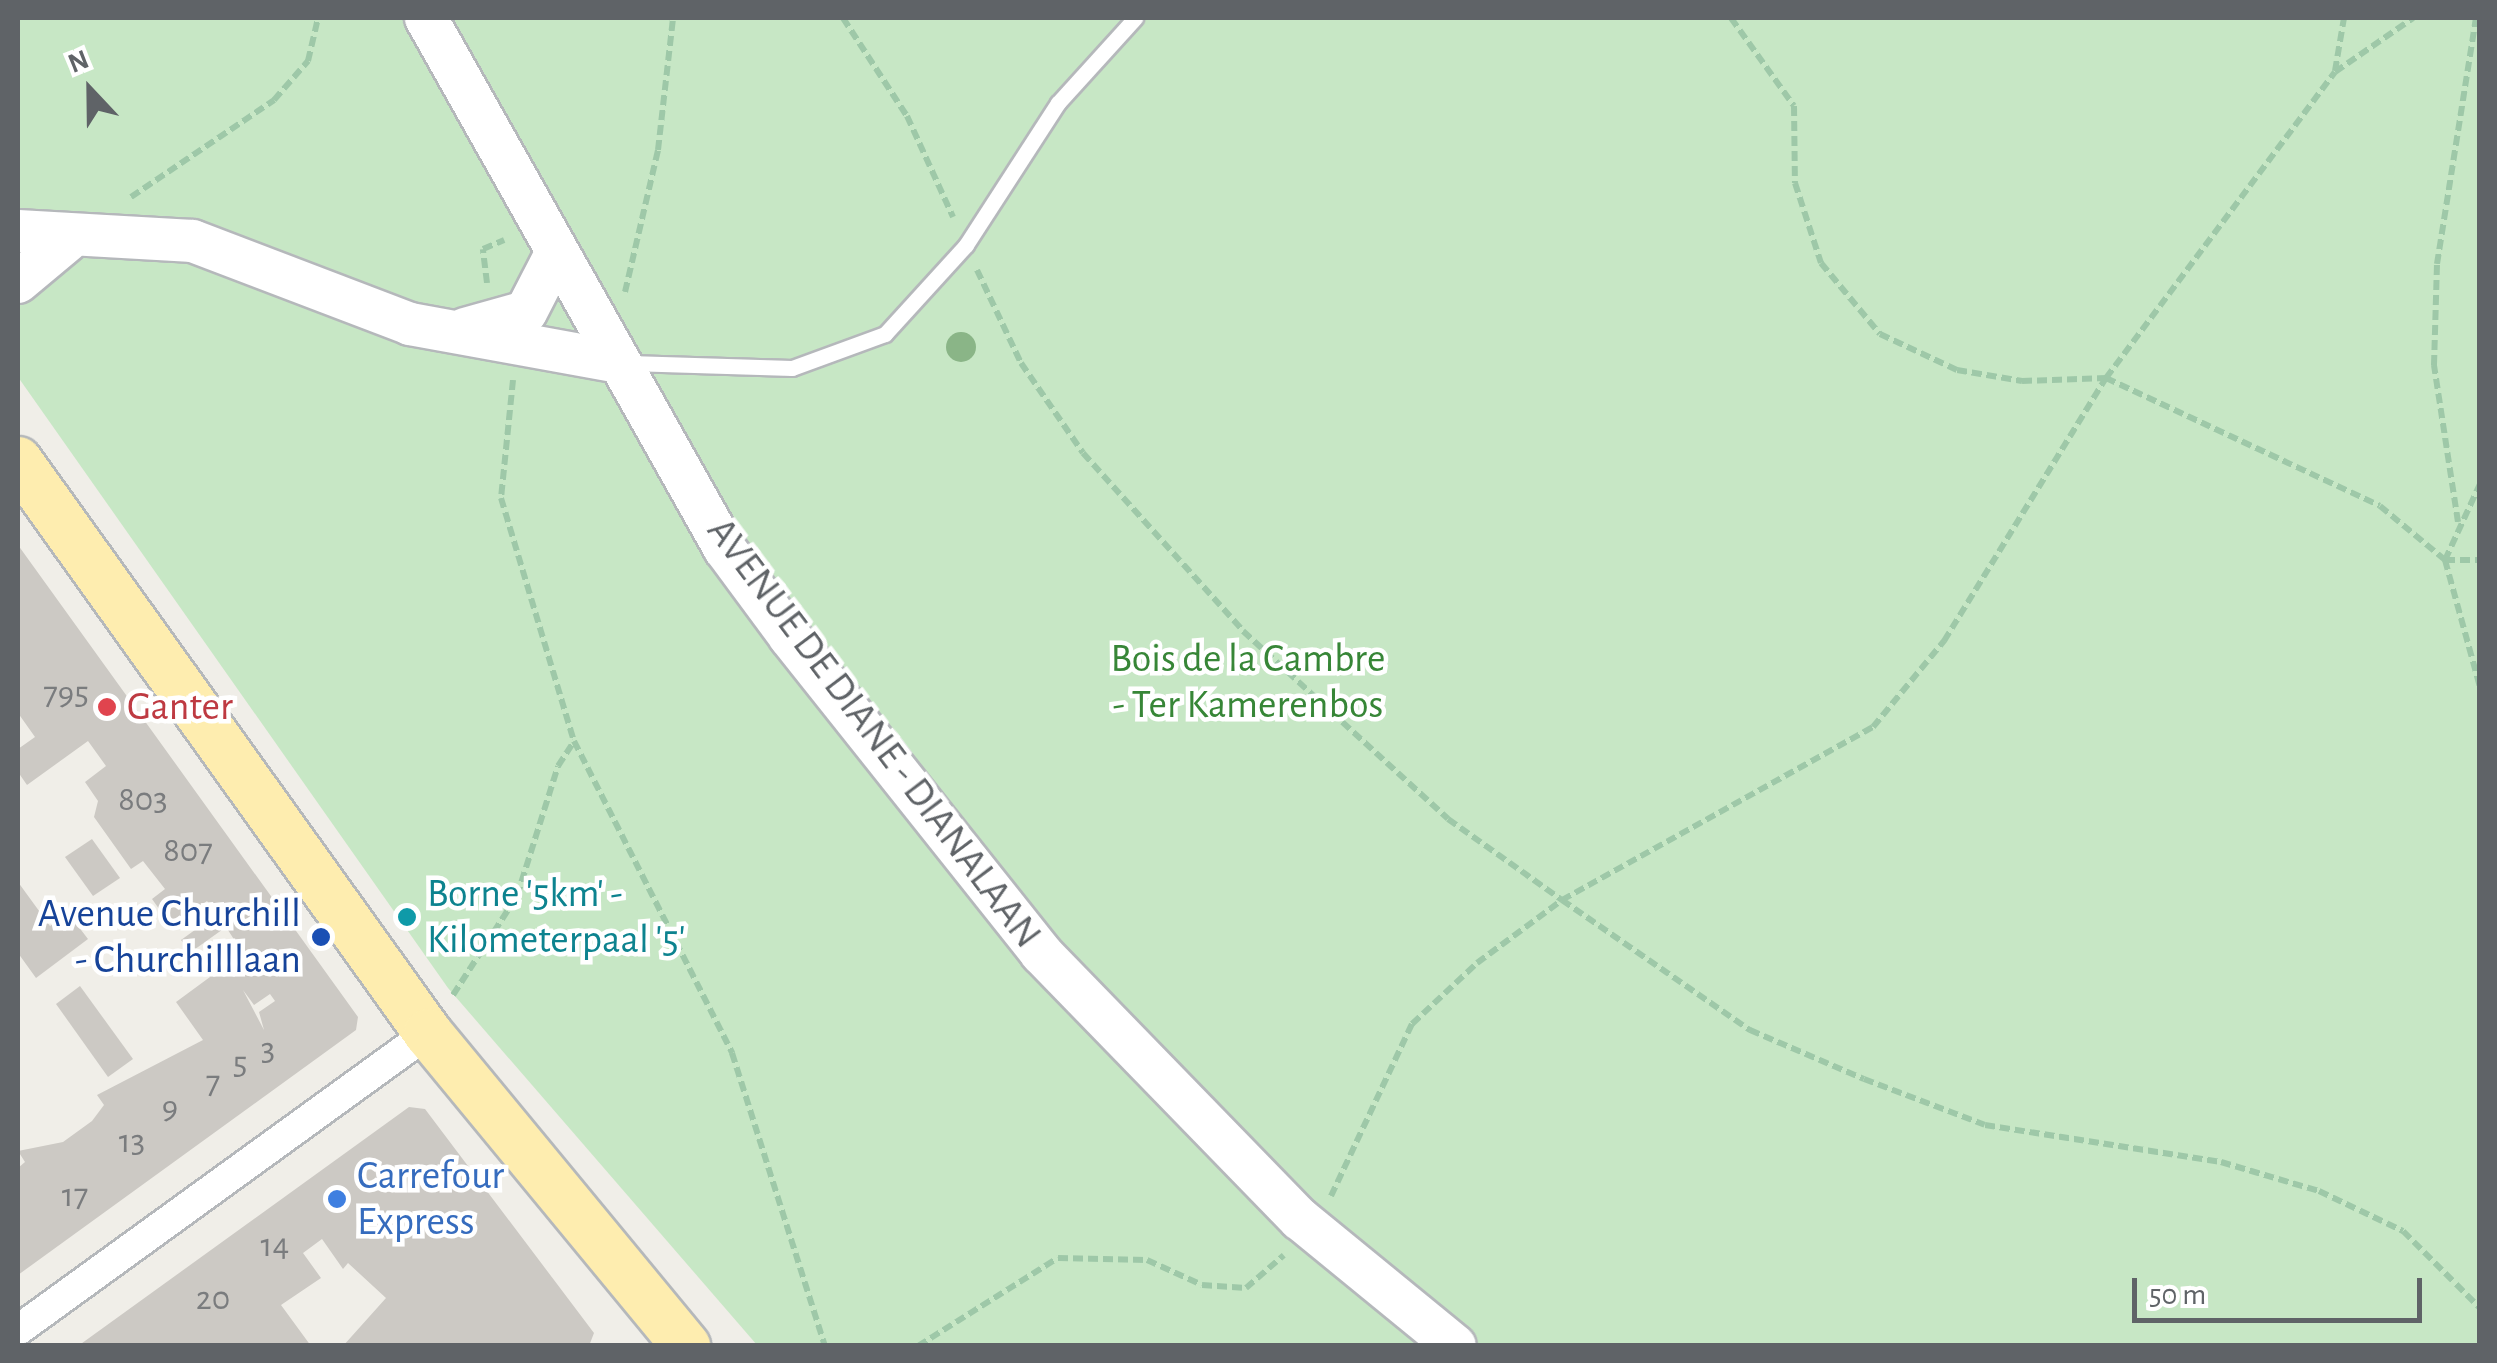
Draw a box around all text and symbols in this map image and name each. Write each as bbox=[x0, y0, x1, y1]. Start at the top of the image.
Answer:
north arrow bbox=[40, 40, 140, 140]
text: N bbox=[64, 46, 93, 79]
street label: AVENUE DE DIANE - DIANALAAN bbox=[697, 508, 1051, 958]
park label: Bois de la Cambre - Ter Kamerenbos bbox=[1111, 635, 1385, 729]
house number: 795 bbox=[43, 673, 89, 715]
place label: Ganter bbox=[127, 683, 233, 731]
marker: Ganter bbox=[96, 696, 118, 718]
house number: 803 bbox=[118, 779, 168, 821]
house number: 807 bbox=[163, 830, 213, 872]
place label: Borne '5km' - Kilometerpaal '5' bbox=[427, 870, 685, 964]
place label: Avenue Churchill - Churchilllaan bbox=[38, 890, 301, 984]
marker: Borne '5km' - Kilometerpaal '5' bbox=[396, 906, 418, 928]
marker: Avenue Churchill - Churchilllaan bbox=[310, 926, 332, 948]
house number: 3 bbox=[261, 1029, 275, 1071]
house number: 5 bbox=[233, 1043, 247, 1085]
house number: 7 bbox=[206, 1062, 220, 1104]
house number: 9 bbox=[162, 1087, 178, 1129]
house number: 13 bbox=[119, 1121, 145, 1163]
place label: Carrefour Express bbox=[357, 1152, 504, 1246]
house number: 17 bbox=[62, 1175, 88, 1217]
marker: Carrefour Express bbox=[326, 1188, 348, 1210]
house number: 14 bbox=[261, 1225, 289, 1267]
scale bar bbox=[2137, 1258, 2427, 1320]
house number: 20 bbox=[196, 1278, 230, 1320]
text: 50 m bbox=[2149, 1280, 2206, 1310]

